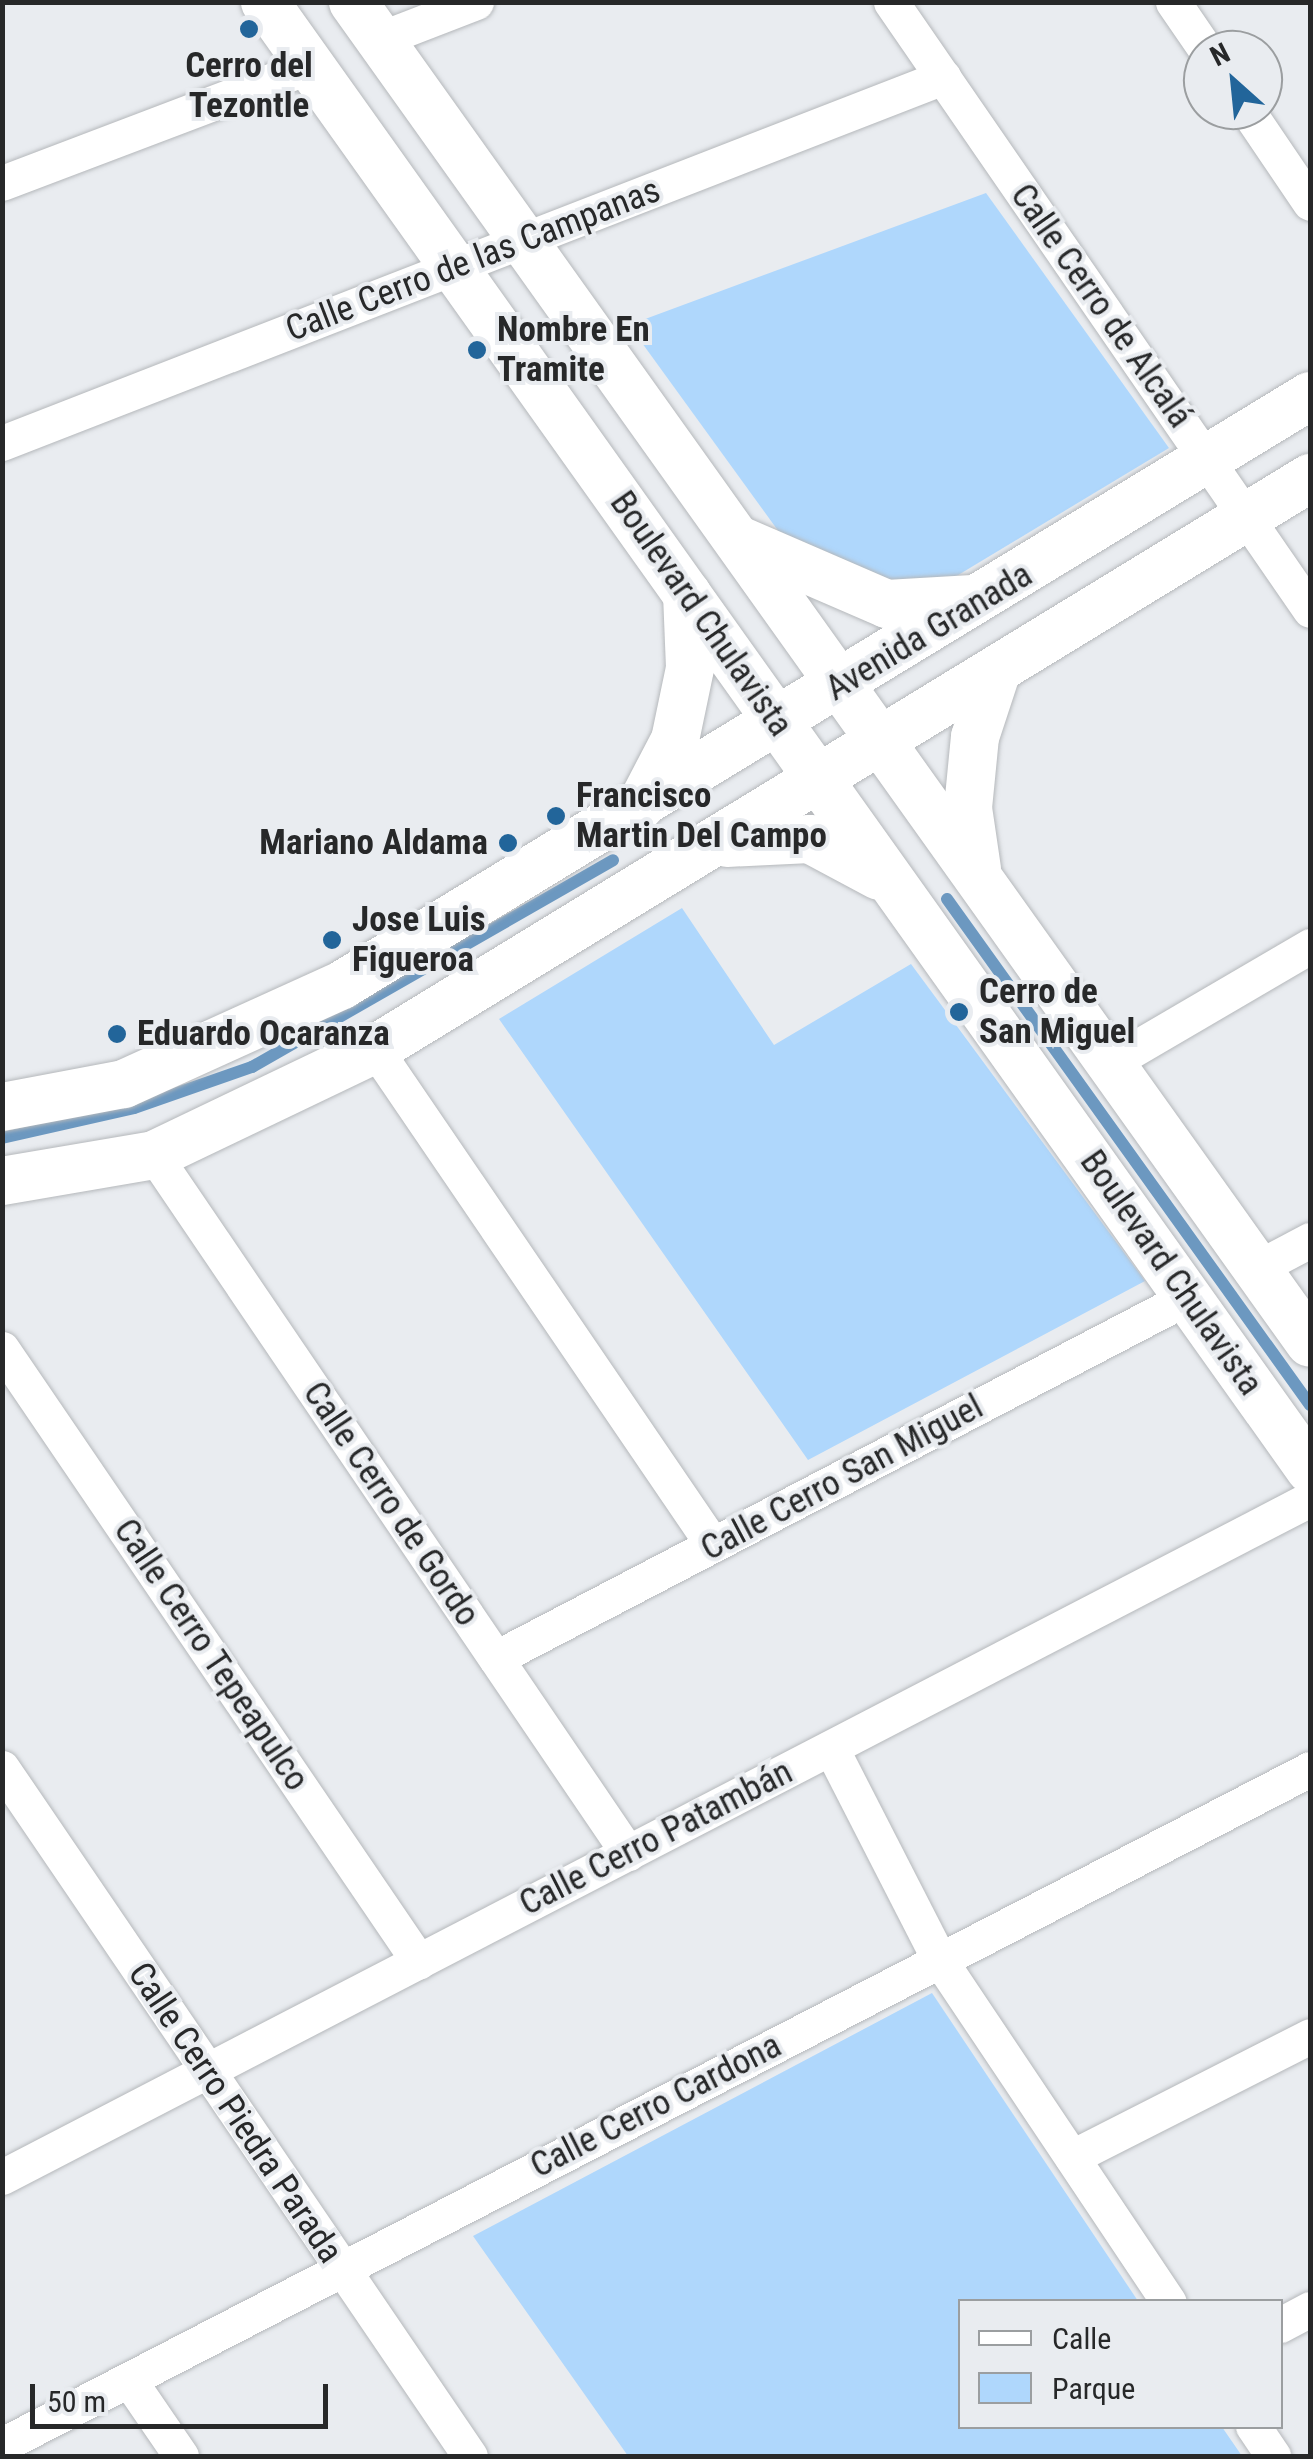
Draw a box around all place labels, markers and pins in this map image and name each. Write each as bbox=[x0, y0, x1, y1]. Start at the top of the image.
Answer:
marker: Cerro del Tezontle bbox=[238, 18, 260, 40]
place label: Cerro del Tezontle bbox=[185, 45, 313, 127]
place label: Nombre En Tramite bbox=[497, 309, 650, 391]
marker: Nombre En Tramite bbox=[466, 339, 488, 361]
place label: Francisco Martin Del Campo bbox=[576, 775, 827, 857]
marker: Francisco Martin Del Campo bbox=[545, 805, 567, 827]
place label: Mariano Aldama bbox=[259, 822, 488, 864]
marker: Mariano Aldama bbox=[497, 832, 519, 854]
place label: Jose Luis Figueroa bbox=[352, 899, 486, 981]
marker: Jose Luis Figueroa bbox=[321, 929, 343, 951]
place label: Cerro de San Miguel bbox=[979, 971, 1135, 1053]
marker: Cerro de San Miguel bbox=[948, 1001, 970, 1023]
place label: Eduardo Ocaranza bbox=[137, 1013, 390, 1055]
marker: Eduardo Ocaranza bbox=[106, 1023, 128, 1045]

